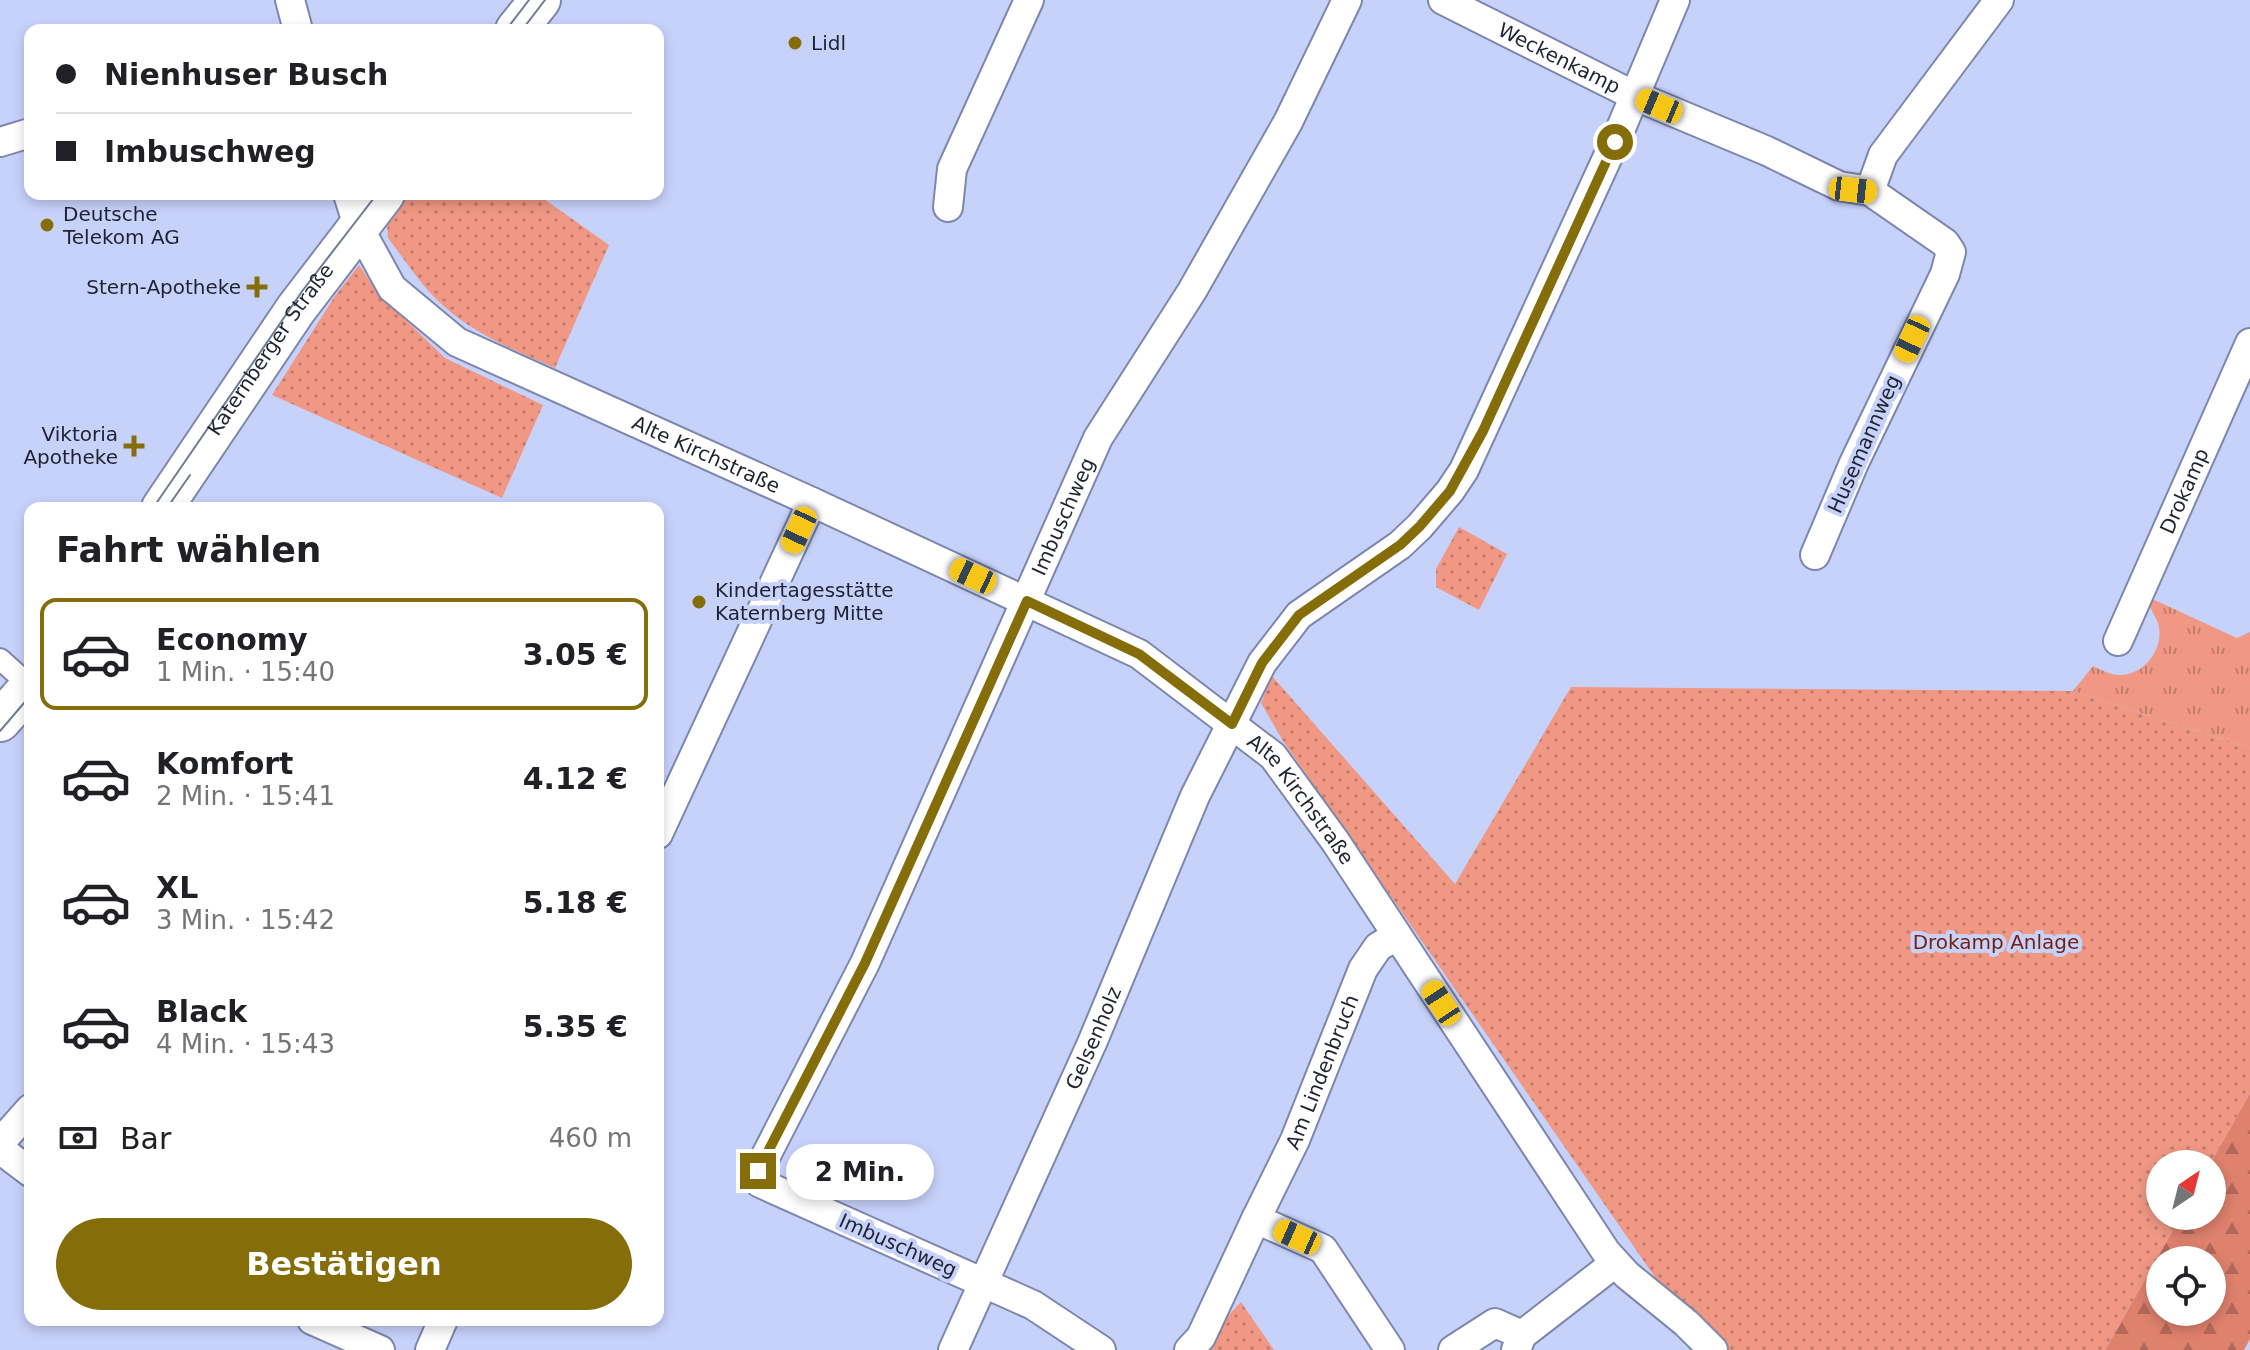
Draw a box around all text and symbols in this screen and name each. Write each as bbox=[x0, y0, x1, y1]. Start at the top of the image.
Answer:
street label: Weckenkamp bbox=[1494, 18, 1624, 99]
place label: Lidl bbox=[811, 31, 846, 55]
marker: Lidl bbox=[786, 34, 804, 52]
text: Nienhuser Busch bbox=[104, 57, 388, 92]
car bbox=[1632, 86, 1686, 126]
route start bbox=[1597, 124, 1633, 160]
text: Imbuschweg bbox=[104, 134, 316, 169]
car bbox=[1828, 176, 1878, 204]
place label: Deutsche Telekom AG bbox=[62, 202, 180, 249]
marker: Deutsche Telekom AG bbox=[38, 216, 56, 234]
street label: Katernberger Straße bbox=[202, 259, 338, 440]
place label: Stern-Apotheke bbox=[86, 275, 241, 299]
marker: Stern-Apotheke bbox=[248, 278, 266, 296]
car bbox=[1891, 312, 1933, 366]
street label: Husemannweg bbox=[1823, 371, 1905, 517]
street label: Alte Kirchstraße bbox=[628, 411, 784, 498]
place label: Viktoria Apotheke bbox=[23, 422, 118, 469]
marker: Viktoria Apotheke bbox=[125, 437, 143, 455]
street label: Drokamp bbox=[2155, 445, 2214, 538]
street label: Imbuschweg bbox=[1027, 454, 1100, 579]
car bbox=[778, 503, 820, 557]
text: Fahrt wählen bbox=[56, 529, 321, 570]
car bbox=[946, 555, 1000, 597]
place label: Kindertagesstätte Katernberg Mitte bbox=[715, 578, 894, 625]
marker: Kindertagesstätte Katernberg Mitte bbox=[690, 593, 708, 611]
icon: car bbox=[60, 618, 132, 690]
text: Economy bbox=[156, 622, 308, 657]
text: 3.05 € bbox=[523, 637, 628, 672]
text: 1 Min. · 15:40 bbox=[156, 657, 335, 687]
street label: Alte Kirchstraße bbox=[1243, 729, 1359, 869]
icon: car bbox=[60, 742, 132, 814]
text: Komfort bbox=[156, 746, 293, 781]
text: 4.12 € bbox=[523, 761, 628, 796]
text: 2 Min. · 15:41 bbox=[156, 781, 335, 811]
icon: car bbox=[60, 866, 132, 938]
text: XL bbox=[156, 870, 198, 905]
text: 5.18 € bbox=[523, 885, 628, 920]
text: 3 Min. · 15:42 bbox=[156, 905, 335, 935]
park label: Drokamp Anlage bbox=[1913, 930, 2079, 954]
car bbox=[1418, 976, 1464, 1030]
street label: Gelsenholz bbox=[1060, 983, 1126, 1093]
icon: car bbox=[60, 990, 132, 1062]
street label: Am Lindenbruch bbox=[1280, 991, 1364, 1153]
text: Black bbox=[156, 994, 247, 1029]
text: 5.35 € bbox=[523, 1009, 628, 1044]
text: 4 Min. · 15:43 bbox=[156, 1029, 335, 1059]
icon: cash bbox=[56, 1116, 100, 1160]
text: Bar bbox=[120, 1121, 171, 1156]
text: 460 m bbox=[549, 1123, 632, 1153]
callout: 2 Min. bbox=[786, 1143, 934, 1199]
north arrow bbox=[2146, 1150, 2226, 1230]
map controls bbox=[2146, 1150, 2226, 1326]
route end bbox=[740, 1153, 776, 1189]
text: 2 Min. bbox=[815, 1157, 905, 1187]
street label: Imbuschweg bbox=[835, 1208, 961, 1282]
car bbox=[1270, 1216, 1324, 1258]
button: Bestätigen bbox=[56, 1218, 632, 1310]
button: locate bbox=[2146, 1246, 2226, 1326]

